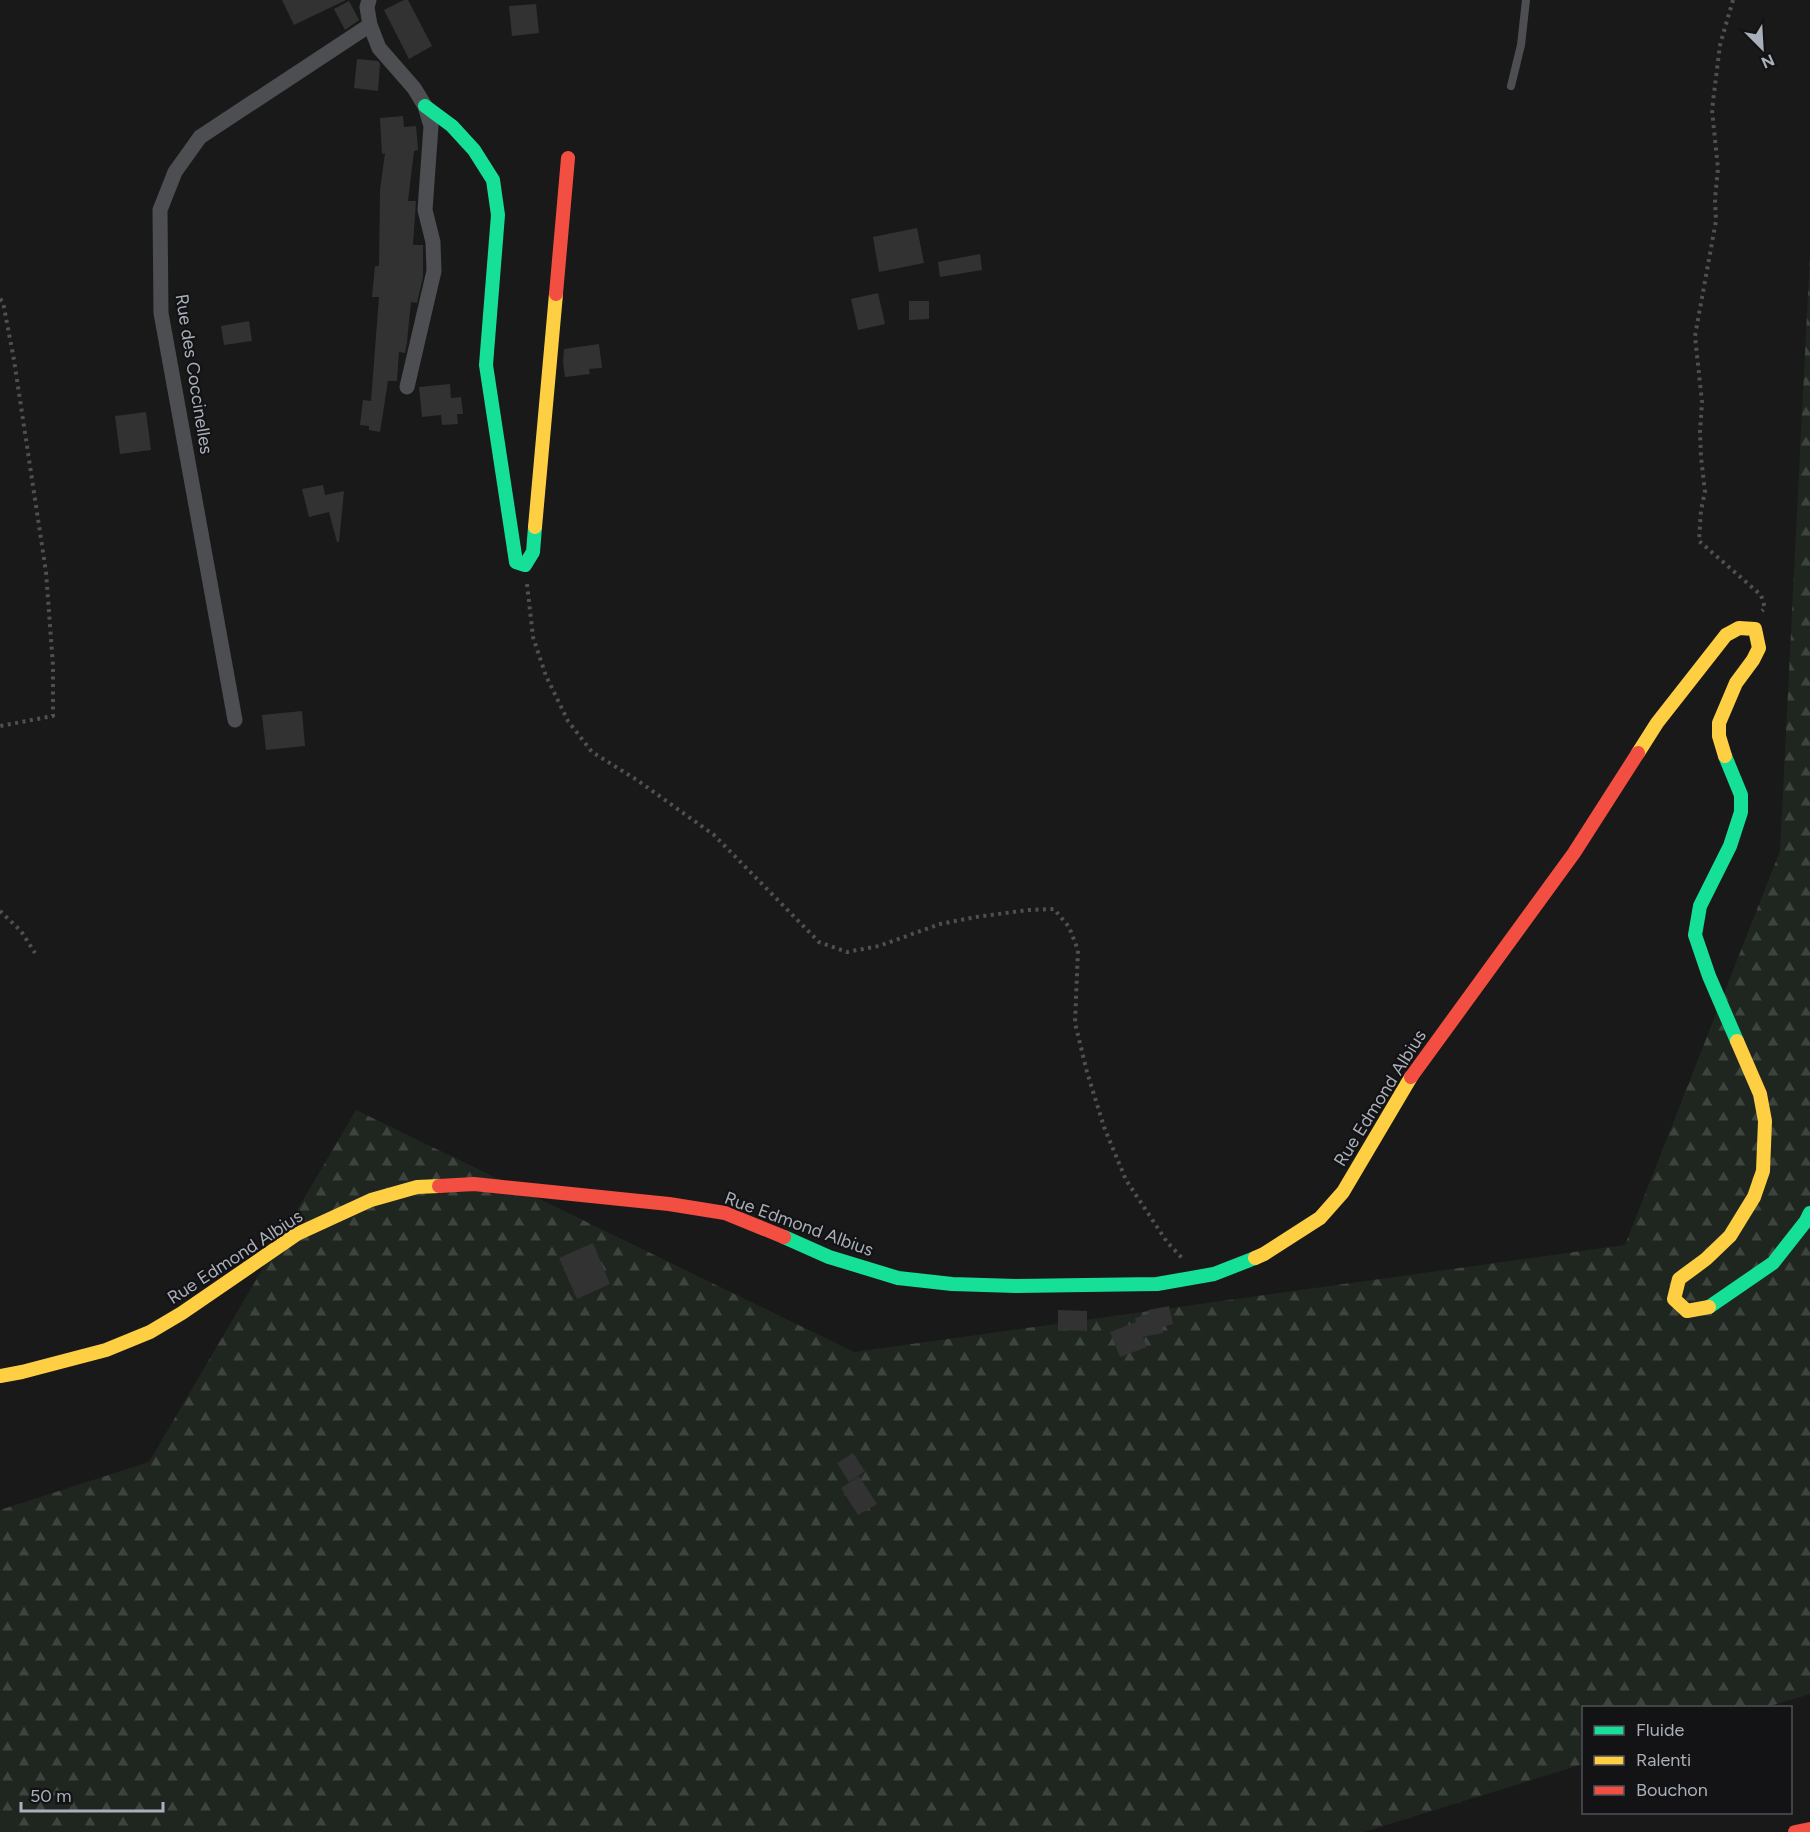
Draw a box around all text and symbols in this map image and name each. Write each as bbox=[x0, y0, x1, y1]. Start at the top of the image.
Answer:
north arrow bbox=[1732, 18, 1792, 78]
text: N bbox=[1758, 50, 1777, 72]
street label: Rue des Coccinelles bbox=[170, 292, 218, 456]
street label: Rue Edmond Albius bbox=[1329, 1026, 1431, 1170]
street label: Rue Edmond Albius bbox=[722, 1187, 876, 1261]
street label: Rue Edmond Albius bbox=[163, 1205, 307, 1309]
legend bbox=[1582, 1706, 1792, 1814]
text: Fluide bbox=[1636, 1719, 1685, 1741]
text: Ralenti bbox=[1636, 1749, 1691, 1771]
scale bar bbox=[21, 1775, 164, 1813]
text: Bouchon bbox=[1636, 1779, 1708, 1801]
text: 50 m bbox=[30, 1785, 72, 1807]

